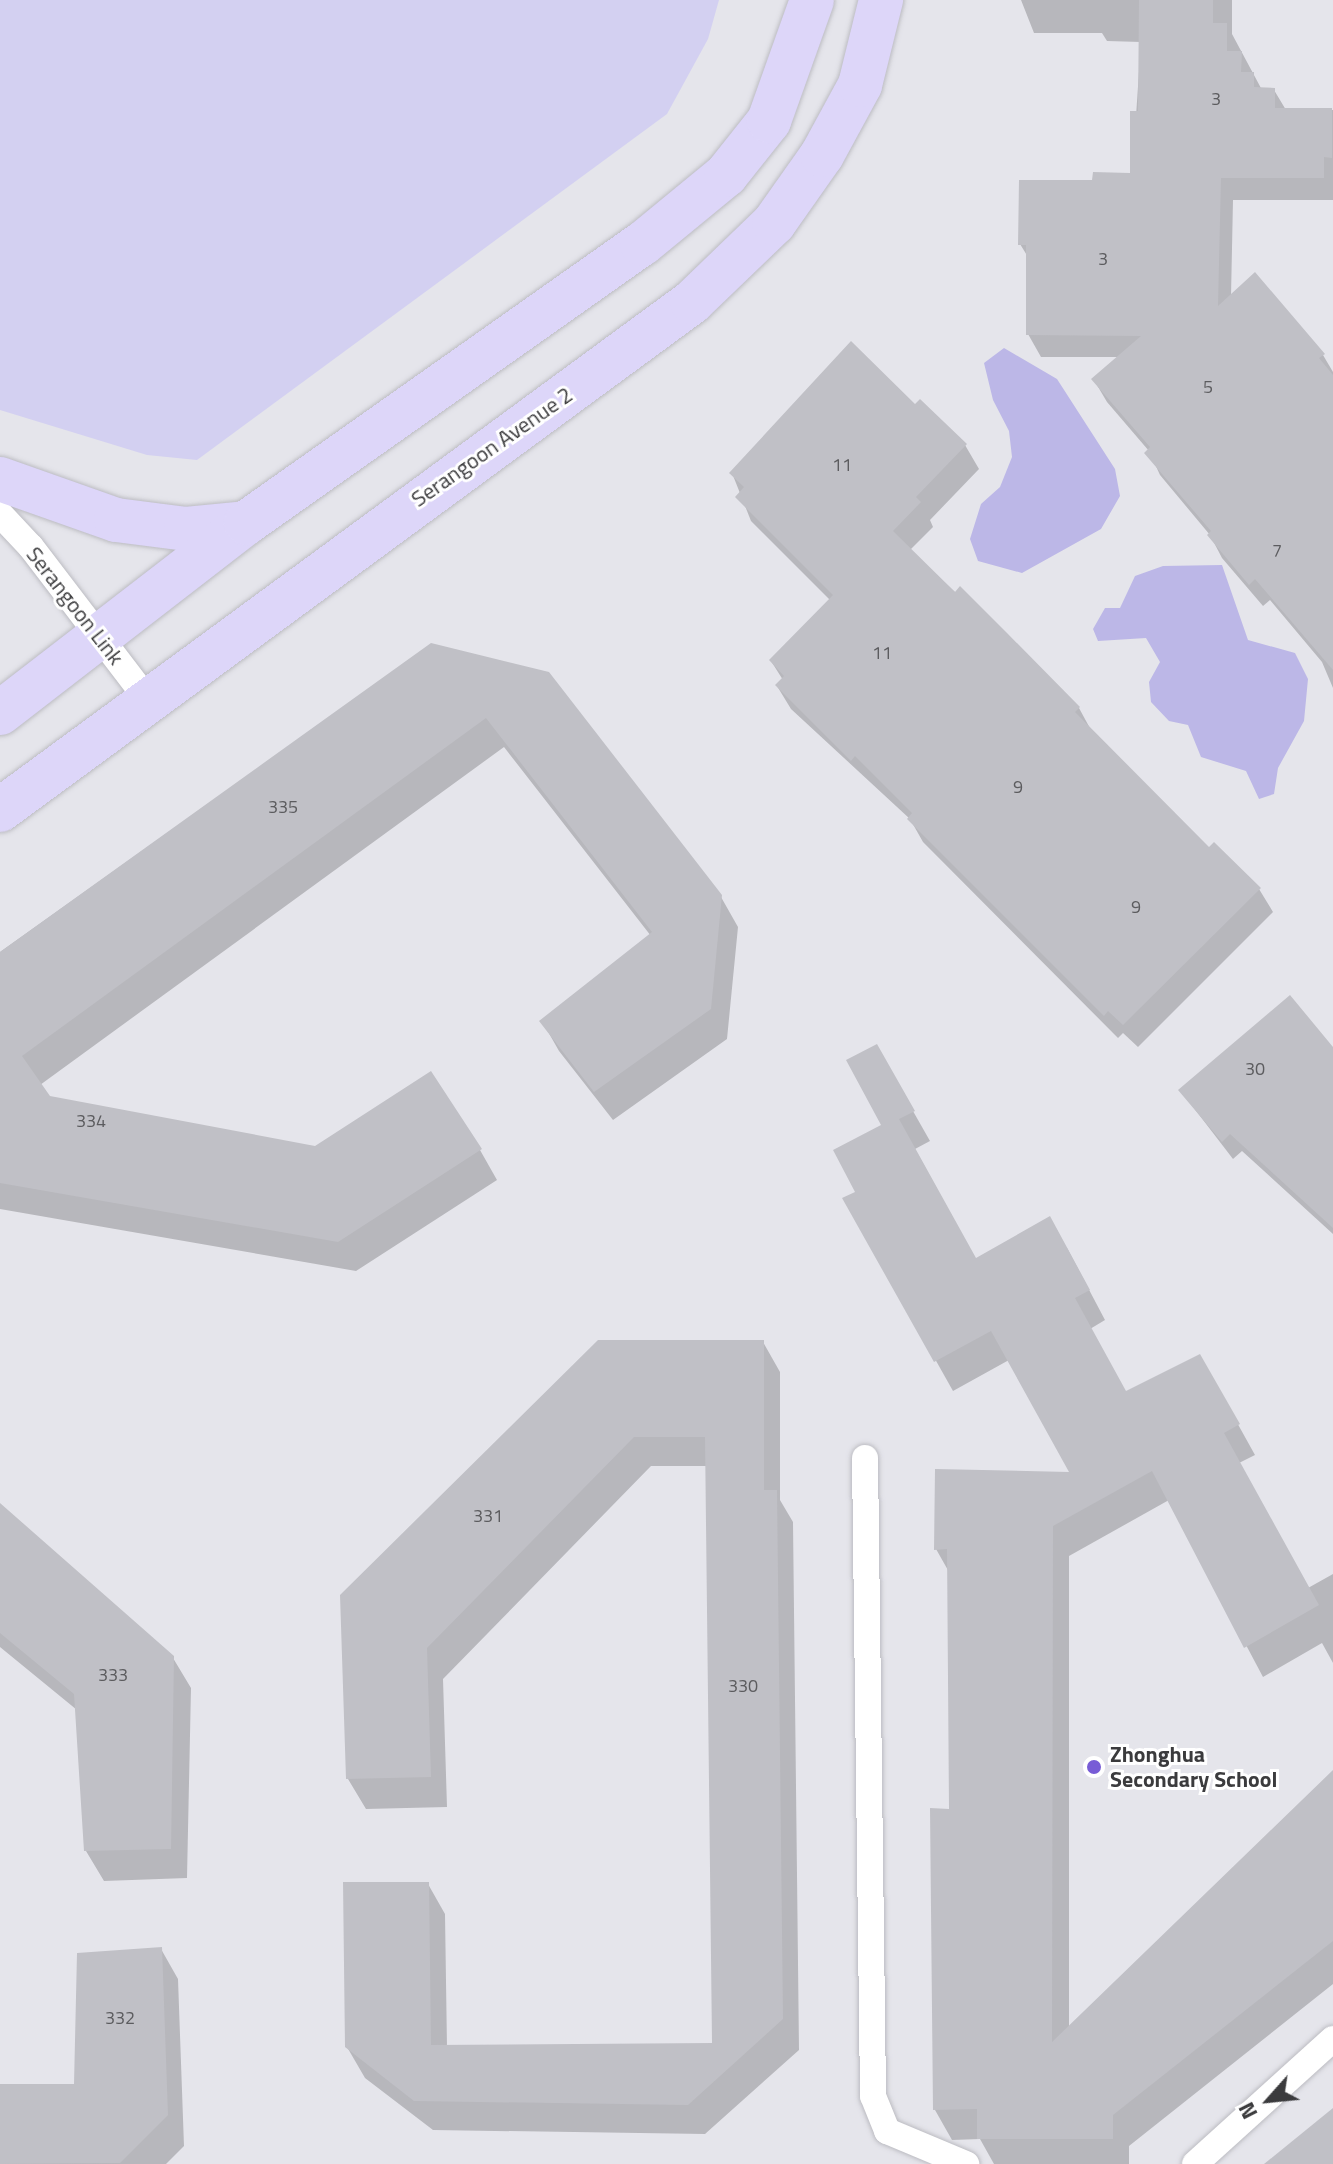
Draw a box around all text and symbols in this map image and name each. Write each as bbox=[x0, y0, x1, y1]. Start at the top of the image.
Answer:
house number: 3 bbox=[1211, 88, 1221, 110]
house number: 3 bbox=[1098, 248, 1108, 270]
house number: 5 bbox=[1203, 376, 1213, 398]
street label: Serangoon Avenue 2 bbox=[406, 382, 578, 512]
house number: 11 bbox=[832, 454, 852, 476]
house number: 7 bbox=[1272, 540, 1282, 562]
street label: Serangoon Link bbox=[21, 542, 129, 670]
house number: 11 bbox=[872, 642, 892, 664]
house number: 9 bbox=[1013, 776, 1023, 798]
house number: 335 bbox=[268, 796, 298, 818]
house number: 9 bbox=[1131, 896, 1141, 918]
house number: 30 bbox=[1245, 1058, 1265, 1080]
house number: 334 bbox=[76, 1110, 106, 1132]
house number: 331 bbox=[473, 1505, 503, 1527]
house number: 333 bbox=[98, 1664, 128, 1686]
house number: 330 bbox=[728, 1675, 758, 1697]
place label: Zhonghua Secondary School bbox=[1110, 1741, 1277, 1792]
marker: Zhonghua Secondary School bbox=[1085, 1758, 1103, 1776]
house number: 332 bbox=[105, 2007, 135, 2029]
north arrow bbox=[1229, 2060, 1309, 2140]
text: N bbox=[1229, 2096, 1266, 2125]

